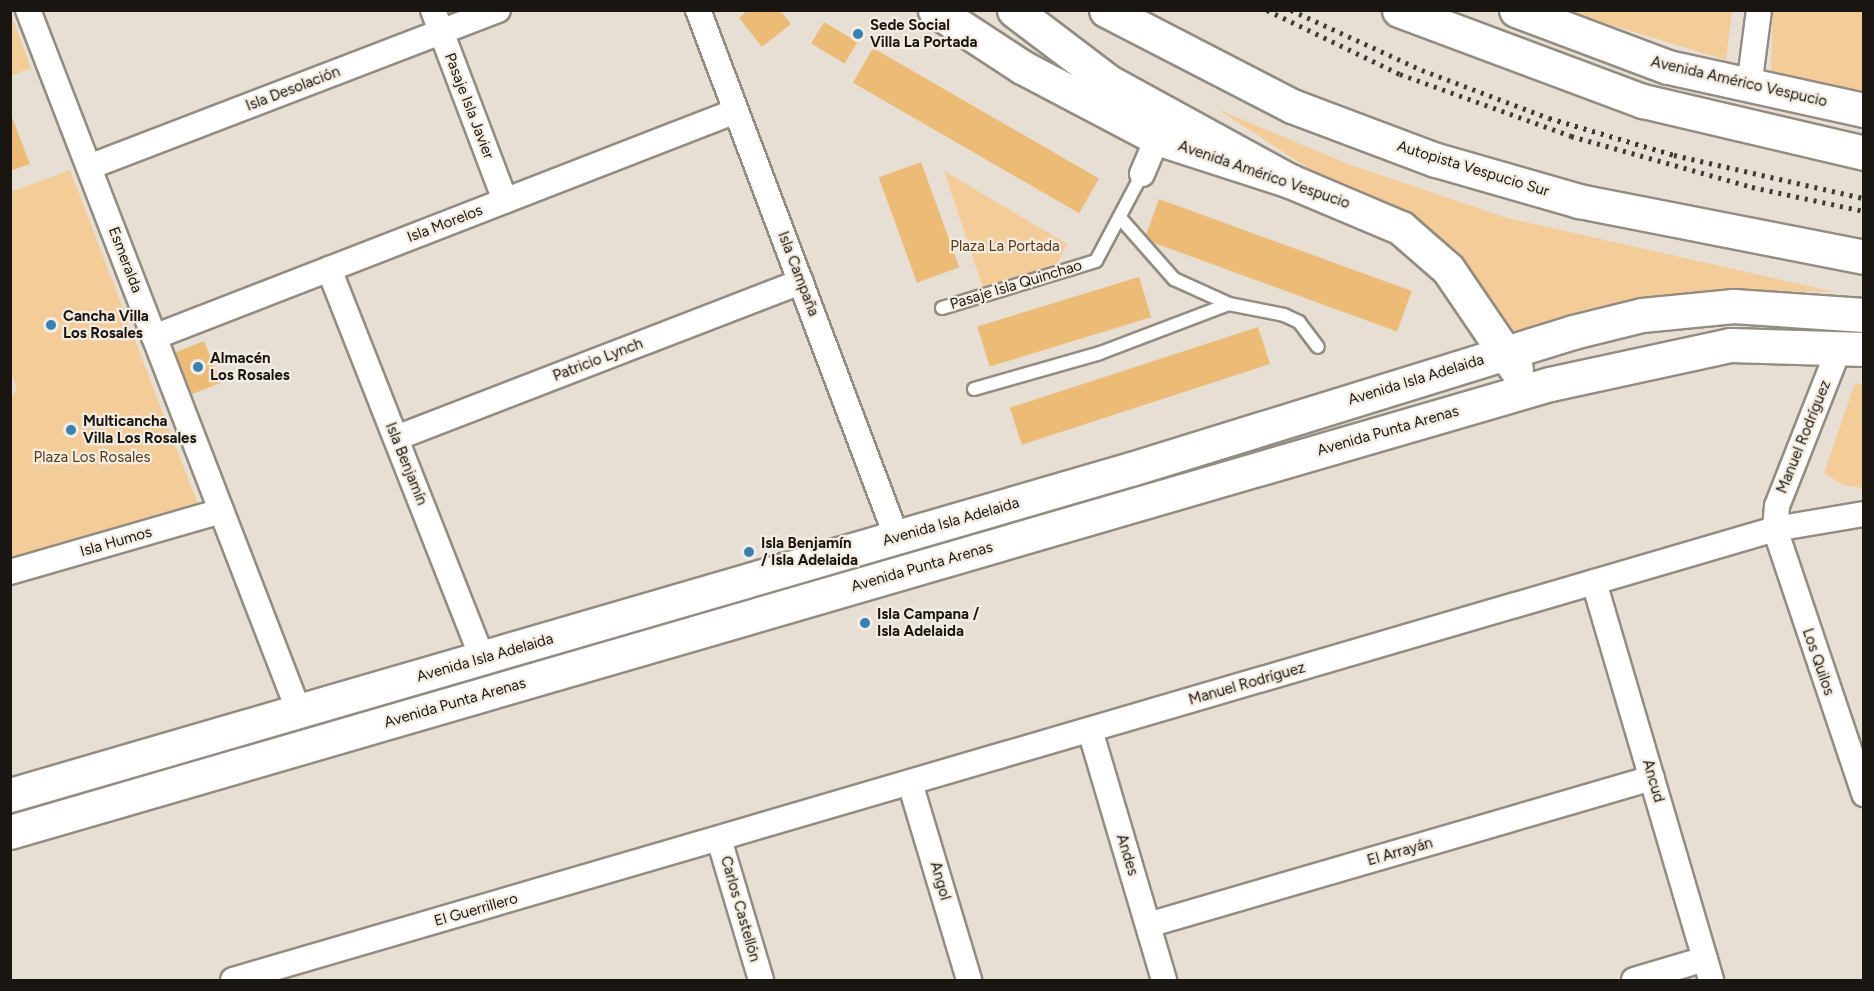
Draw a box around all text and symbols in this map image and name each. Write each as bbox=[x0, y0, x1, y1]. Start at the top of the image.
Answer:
place label: Sede Social Villa La Portada bbox=[870, 16, 977, 51]
marker: Sede Social Villa La Portada bbox=[851, 27, 865, 41]
street label: Pasaje Isla Javier bbox=[440, 50, 498, 162]
street label: Avenida Américo Vespucio bbox=[1649, 53, 1829, 111]
street label: Isla Desolación bbox=[243, 63, 343, 115]
street label: Avenida Américo Vespucio bbox=[1176, 137, 1352, 213]
street label: Autopista Vespucio Sur bbox=[1395, 137, 1551, 201]
street label: Isla Morelos bbox=[405, 201, 485, 247]
street label: Esmeralda bbox=[104, 224, 146, 296]
street label: Isla Campaña bbox=[774, 229, 822, 319]
park label: Plaza La Portada bbox=[950, 238, 1060, 256]
street label: Pasaje Isla Quinchao bbox=[948, 256, 1084, 314]
place label: Cancha Villa Los Rosales bbox=[63, 307, 149, 342]
marker: Cancha Villa Los Rosales bbox=[44, 318, 58, 332]
street label: Patricio Lynch bbox=[550, 335, 646, 385]
place label: Almacén Los Rosales bbox=[210, 349, 290, 384]
street label: Avenida Isla Adelaida bbox=[1346, 351, 1486, 409]
marker: Almacén Los Rosales bbox=[191, 360, 205, 374]
street label: Manuel Rodríguez bbox=[1773, 378, 1835, 496]
street label: Avenida Punta Arenas bbox=[1315, 402, 1461, 460]
place label: Multicancha Villa Los Rosales bbox=[83, 412, 196, 447]
street label: Isla Benjamín bbox=[381, 420, 431, 508]
marker: Multicancha Villa Los Rosales bbox=[64, 423, 78, 437]
park label: Plaza Los Rosales bbox=[34, 449, 150, 467]
street label: Avenida Isla Adelaida bbox=[881, 494, 1021, 550]
street label: Isla Humos bbox=[78, 523, 154, 561]
place label: Isla Benjamín / Isla Adelaida bbox=[761, 534, 858, 569]
street label: Avenida Punta Arenas bbox=[849, 538, 995, 596]
marker: Isla Benjamín / Isla Adelaida bbox=[742, 545, 756, 559]
place label: Isla Campana / Isla Adelaida bbox=[877, 605, 979, 640]
marker: Isla Campana / Isla Adelaida bbox=[858, 616, 872, 630]
street label: Los Quilos bbox=[1798, 626, 1838, 698]
street label: Avenida Isla Adelaida bbox=[415, 630, 555, 686]
street label: Manuel Rodríguez bbox=[1187, 659, 1307, 709]
street label: Avenida Punta Arenas bbox=[382, 674, 528, 732]
street label: Ancud bbox=[1638, 757, 1668, 805]
street label: Andes bbox=[1112, 832, 1142, 878]
street label: El Arrayán bbox=[1365, 834, 1435, 870]
street label: Carlos Castellón bbox=[716, 854, 764, 964]
street label: Angol bbox=[926, 860, 954, 902]
street label: El Guerrillero bbox=[432, 889, 520, 931]

